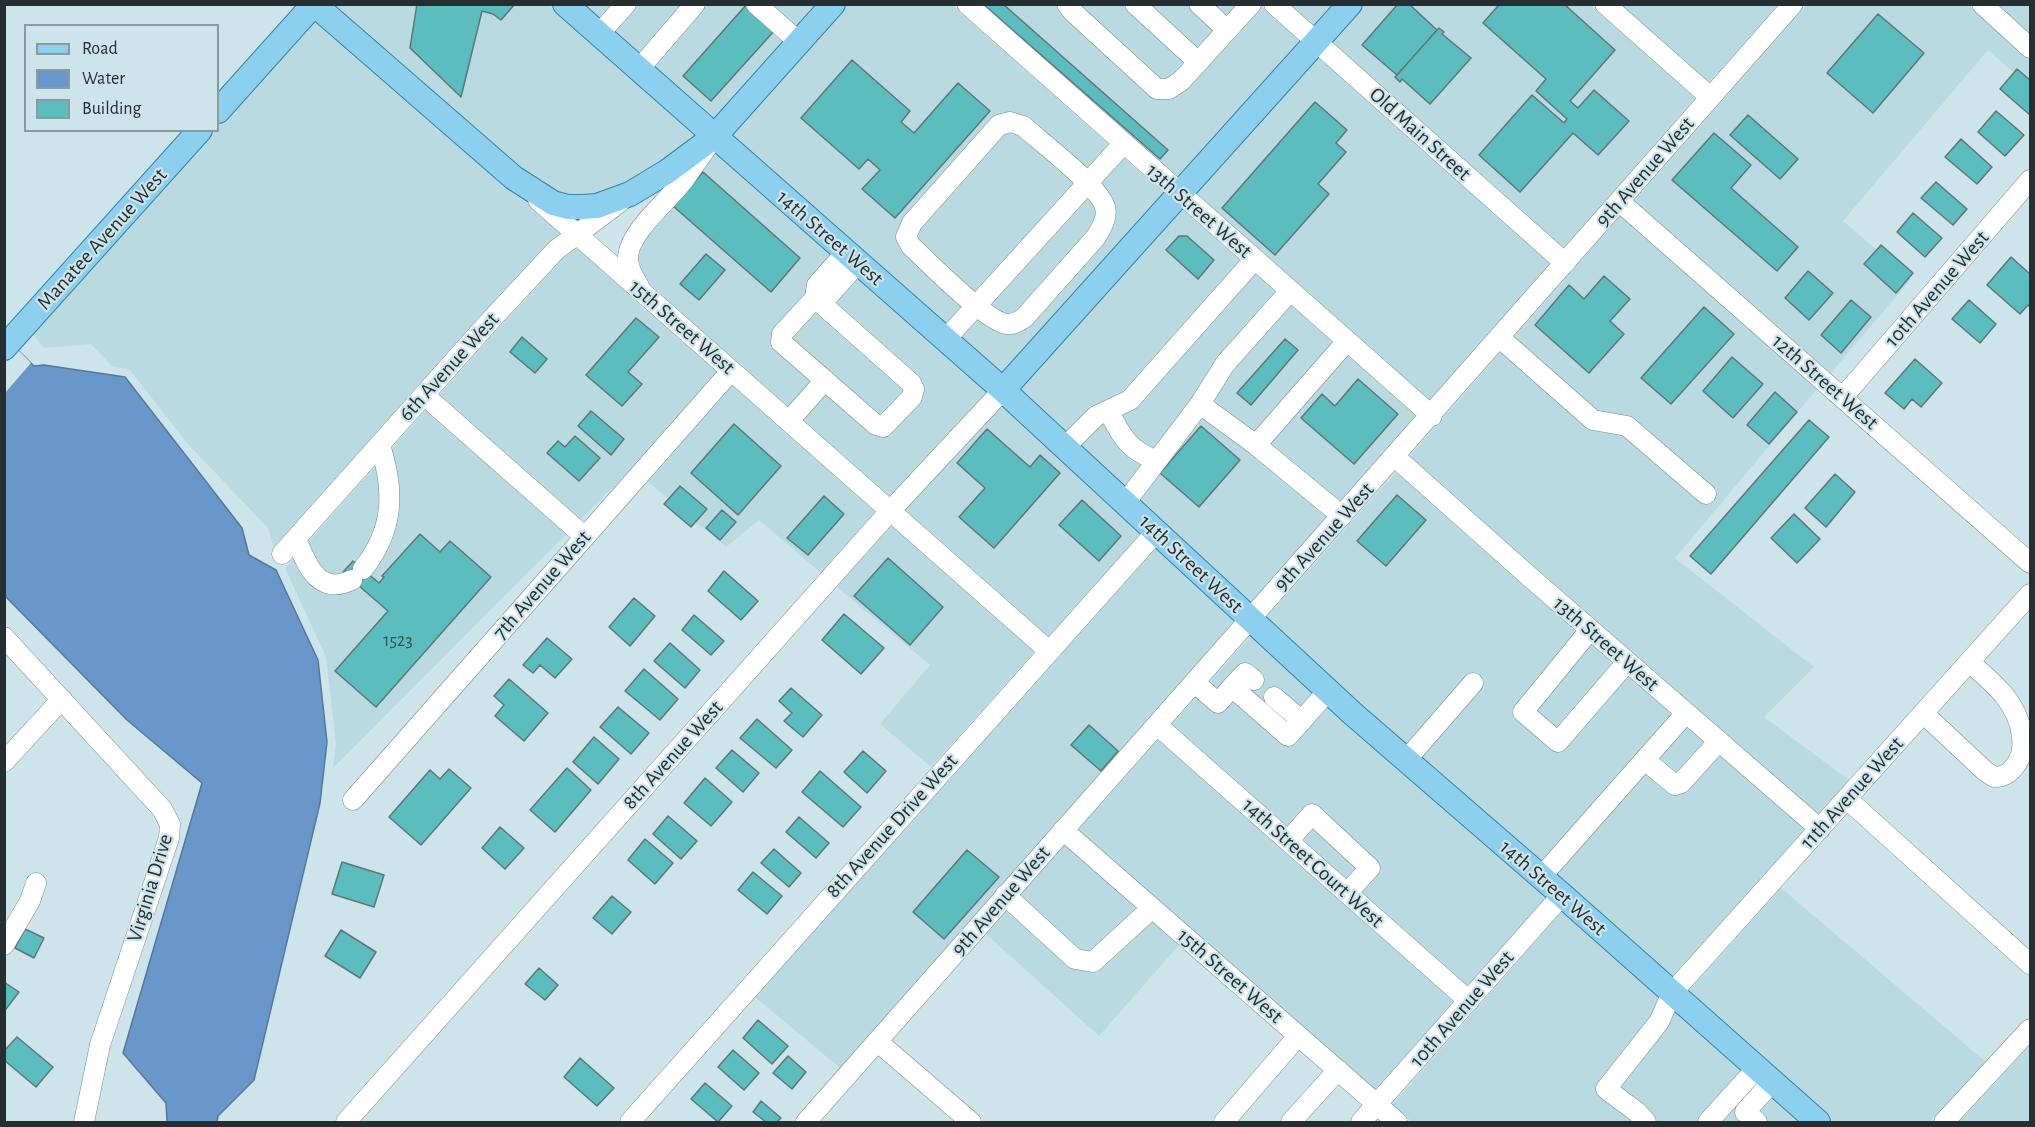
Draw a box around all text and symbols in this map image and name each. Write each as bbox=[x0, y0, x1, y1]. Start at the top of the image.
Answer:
legend bbox=[24, 24, 219, 132]
text: Road bbox=[82, 40, 118, 58]
text: Water bbox=[82, 70, 125, 88]
street label: Old Main Street bbox=[1364, 82, 1476, 186]
text: Building bbox=[82, 100, 141, 118]
street label: 9th Avenue West bbox=[1590, 112, 1700, 232]
street label: 13th Street West bbox=[1141, 158, 1257, 264]
street label: Manatee Avenue West bbox=[32, 163, 172, 315]
street label: 14th Street West bbox=[771, 185, 889, 291]
street label: 10th Avenue West bbox=[1880, 226, 1994, 352]
street label: 15th Street West bbox=[624, 274, 740, 380]
street label: 6th Avenue West bbox=[394, 307, 504, 427]
street label: 12th Street West bbox=[1767, 329, 1883, 435]
street label: 9th Avenue West bbox=[1269, 477, 1379, 597]
street label: 14th Street West bbox=[1134, 509, 1248, 619]
street label: 7th Avenue West bbox=[488, 525, 596, 645]
street label: 13th Street West bbox=[1548, 591, 1664, 697]
house number: 1523 bbox=[383, 630, 413, 652]
street label: 8th Avenue West bbox=[618, 695, 728, 815]
street label: 11th Avenue West bbox=[1795, 732, 1909, 854]
street label: 8th Avenue Drive West bbox=[821, 749, 963, 903]
street label: 14th Street Court West bbox=[1237, 793, 1389, 933]
street label: Virginia Drive bbox=[122, 831, 178, 945]
street label: 14th Street West bbox=[1494, 835, 1612, 941]
street label: 9th Avenue West bbox=[946, 841, 1056, 961]
street label: 15th Street West bbox=[1172, 923, 1288, 1029]
street label: 10th Avenue West bbox=[1405, 946, 1519, 1072]

